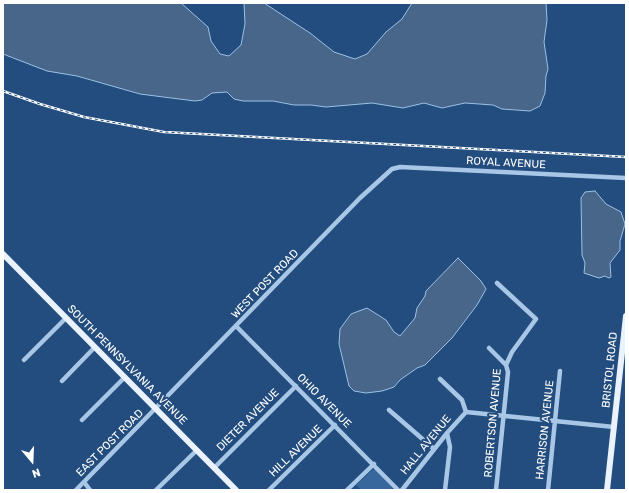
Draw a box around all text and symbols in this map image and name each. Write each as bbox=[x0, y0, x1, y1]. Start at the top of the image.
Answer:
street label: ROYAL AVENUE bbox=[466, 154, 546, 172]
street label: WEST POST ROAD bbox=[229, 247, 301, 321]
street label: SOUTH PENNSYLVANIA AVENUE bbox=[64, 302, 190, 428]
street label: BRISTOL ROAD bbox=[599, 331, 621, 409]
street label: ROBERTSON AVENUE bbox=[482, 368, 504, 478]
street label: OHIO AVENUE bbox=[294, 371, 354, 431]
street label: HARRISON AVENUE bbox=[533, 380, 557, 480]
street label: DIETER AVENUE bbox=[214, 386, 282, 454]
street label: EAST POST ROAD bbox=[74, 407, 146, 479]
street label: HALL AVENUE bbox=[398, 412, 454, 478]
street label: HILL AVENUE bbox=[267, 422, 325, 480]
north arrow bbox=[12, 441, 52, 481]
text: N bbox=[30, 465, 42, 480]

